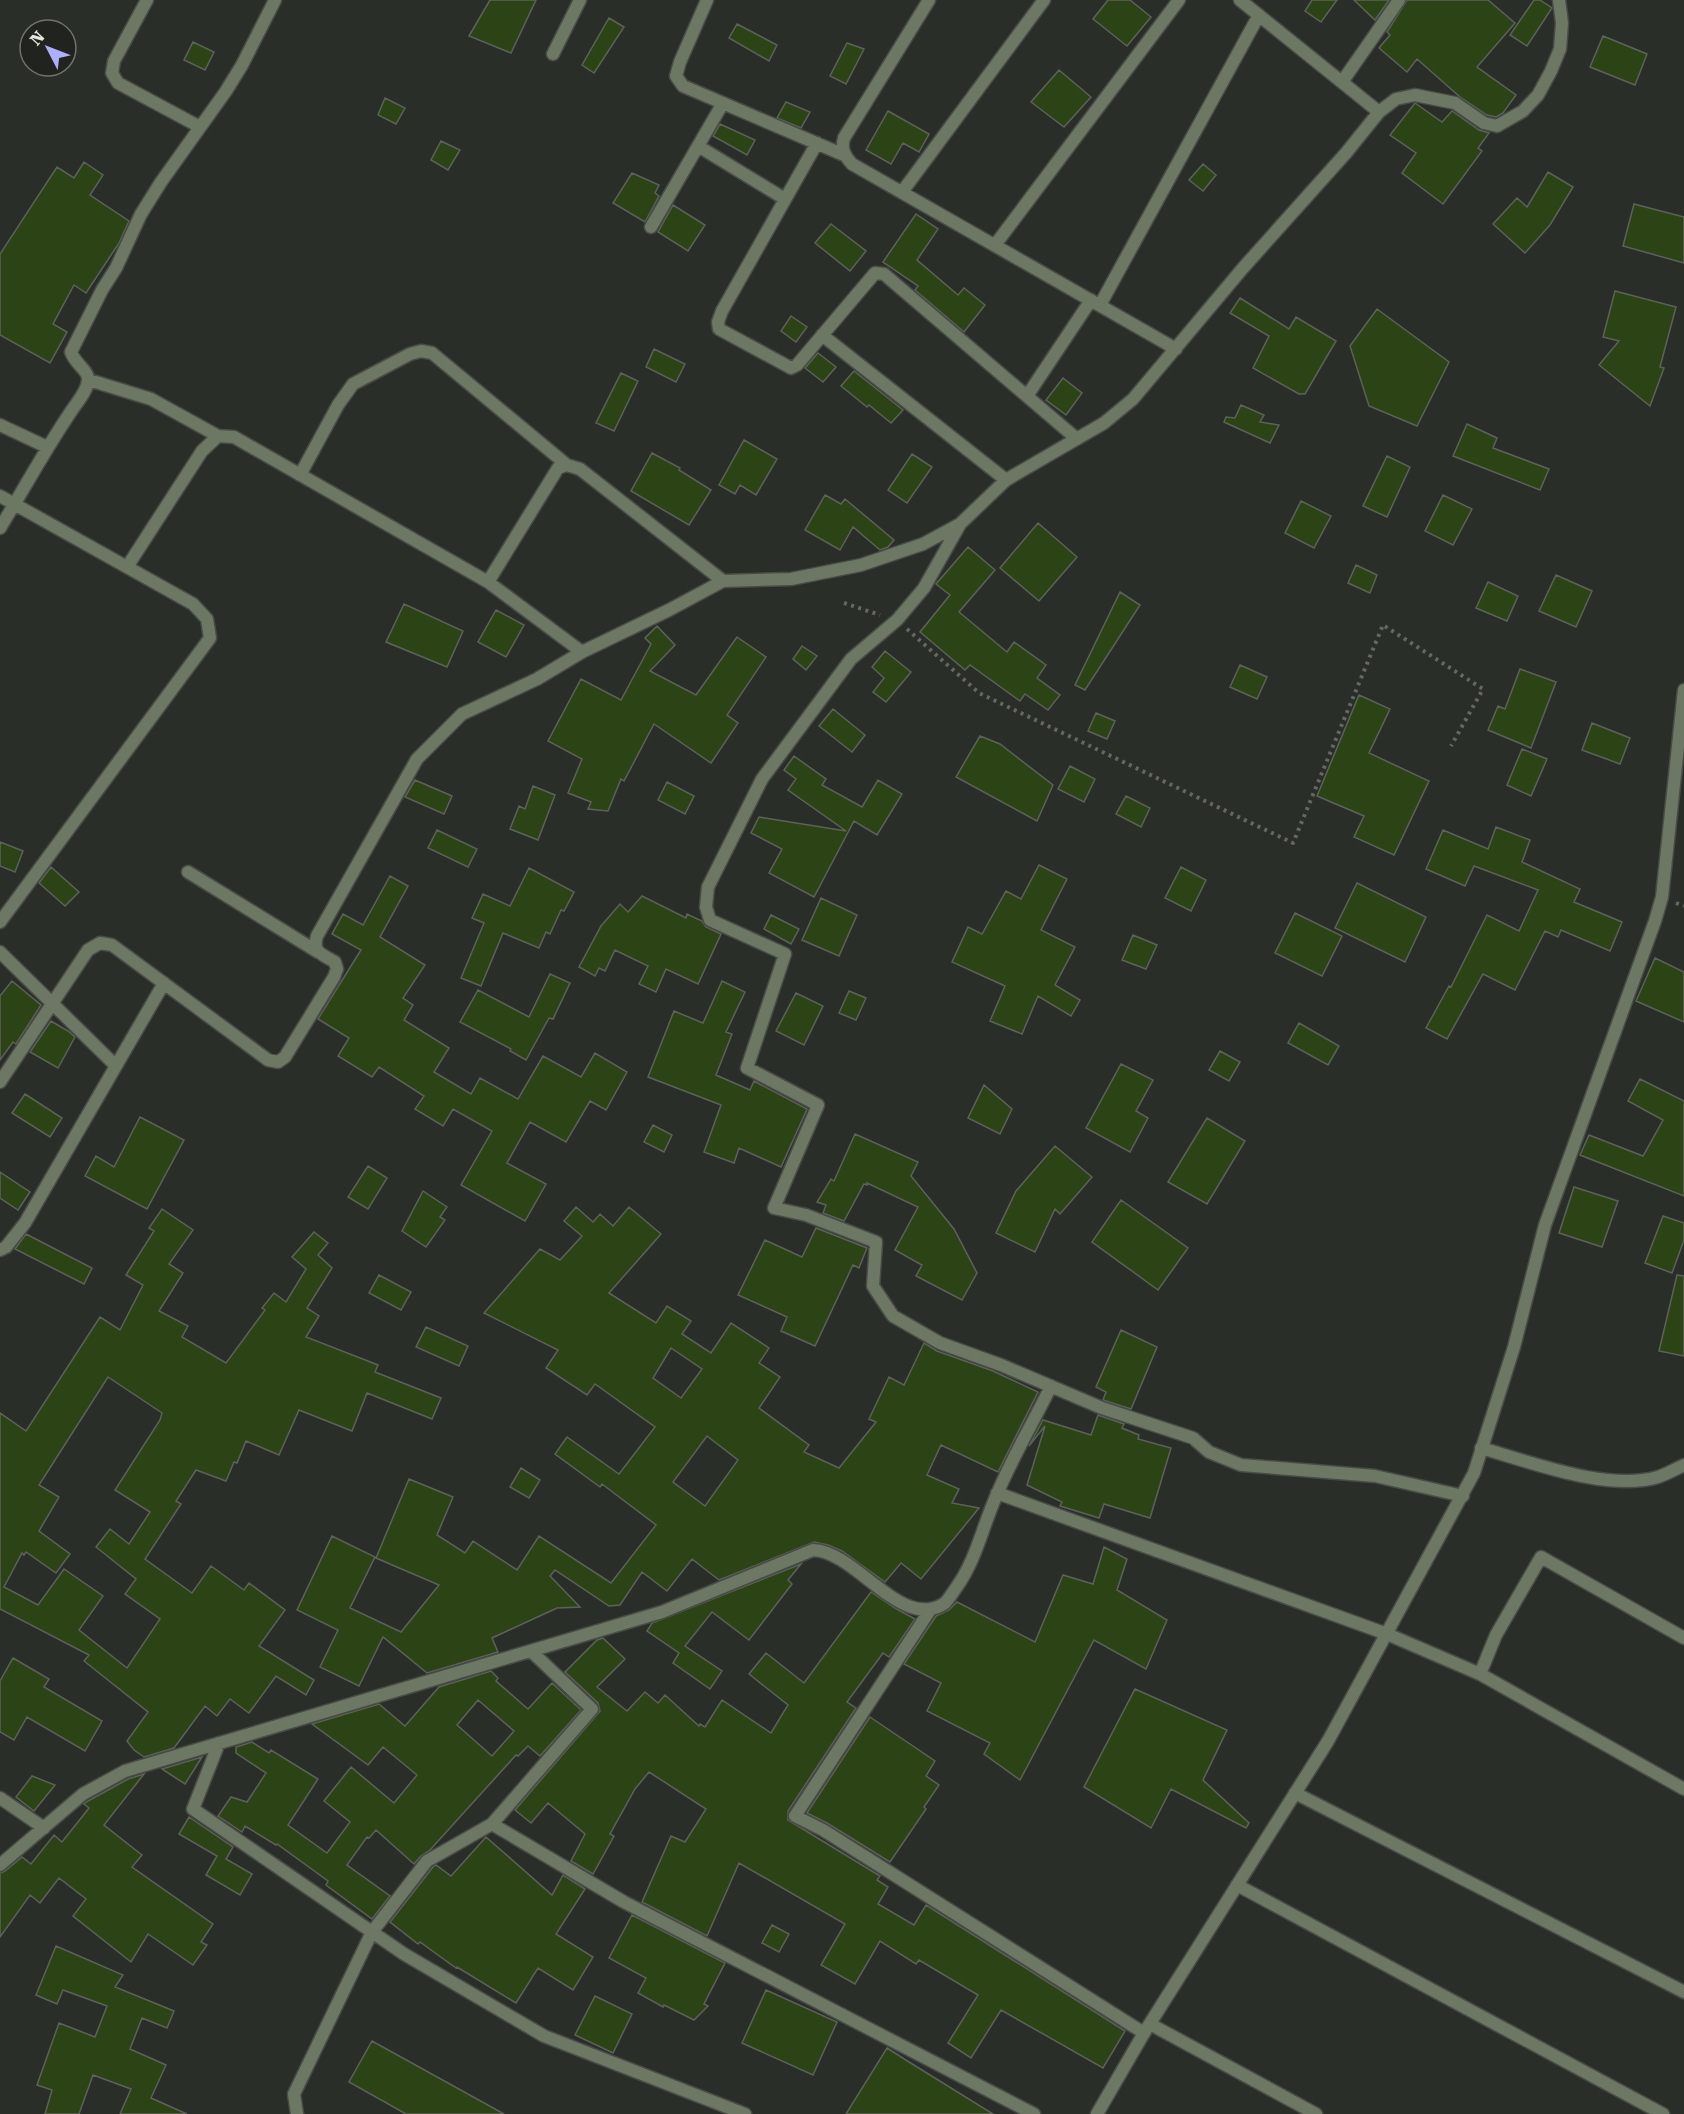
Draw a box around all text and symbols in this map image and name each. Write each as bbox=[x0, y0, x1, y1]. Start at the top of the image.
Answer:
north arrow bbox=[18, 18, 78, 78]
text: N bbox=[26, 27, 48, 49]

